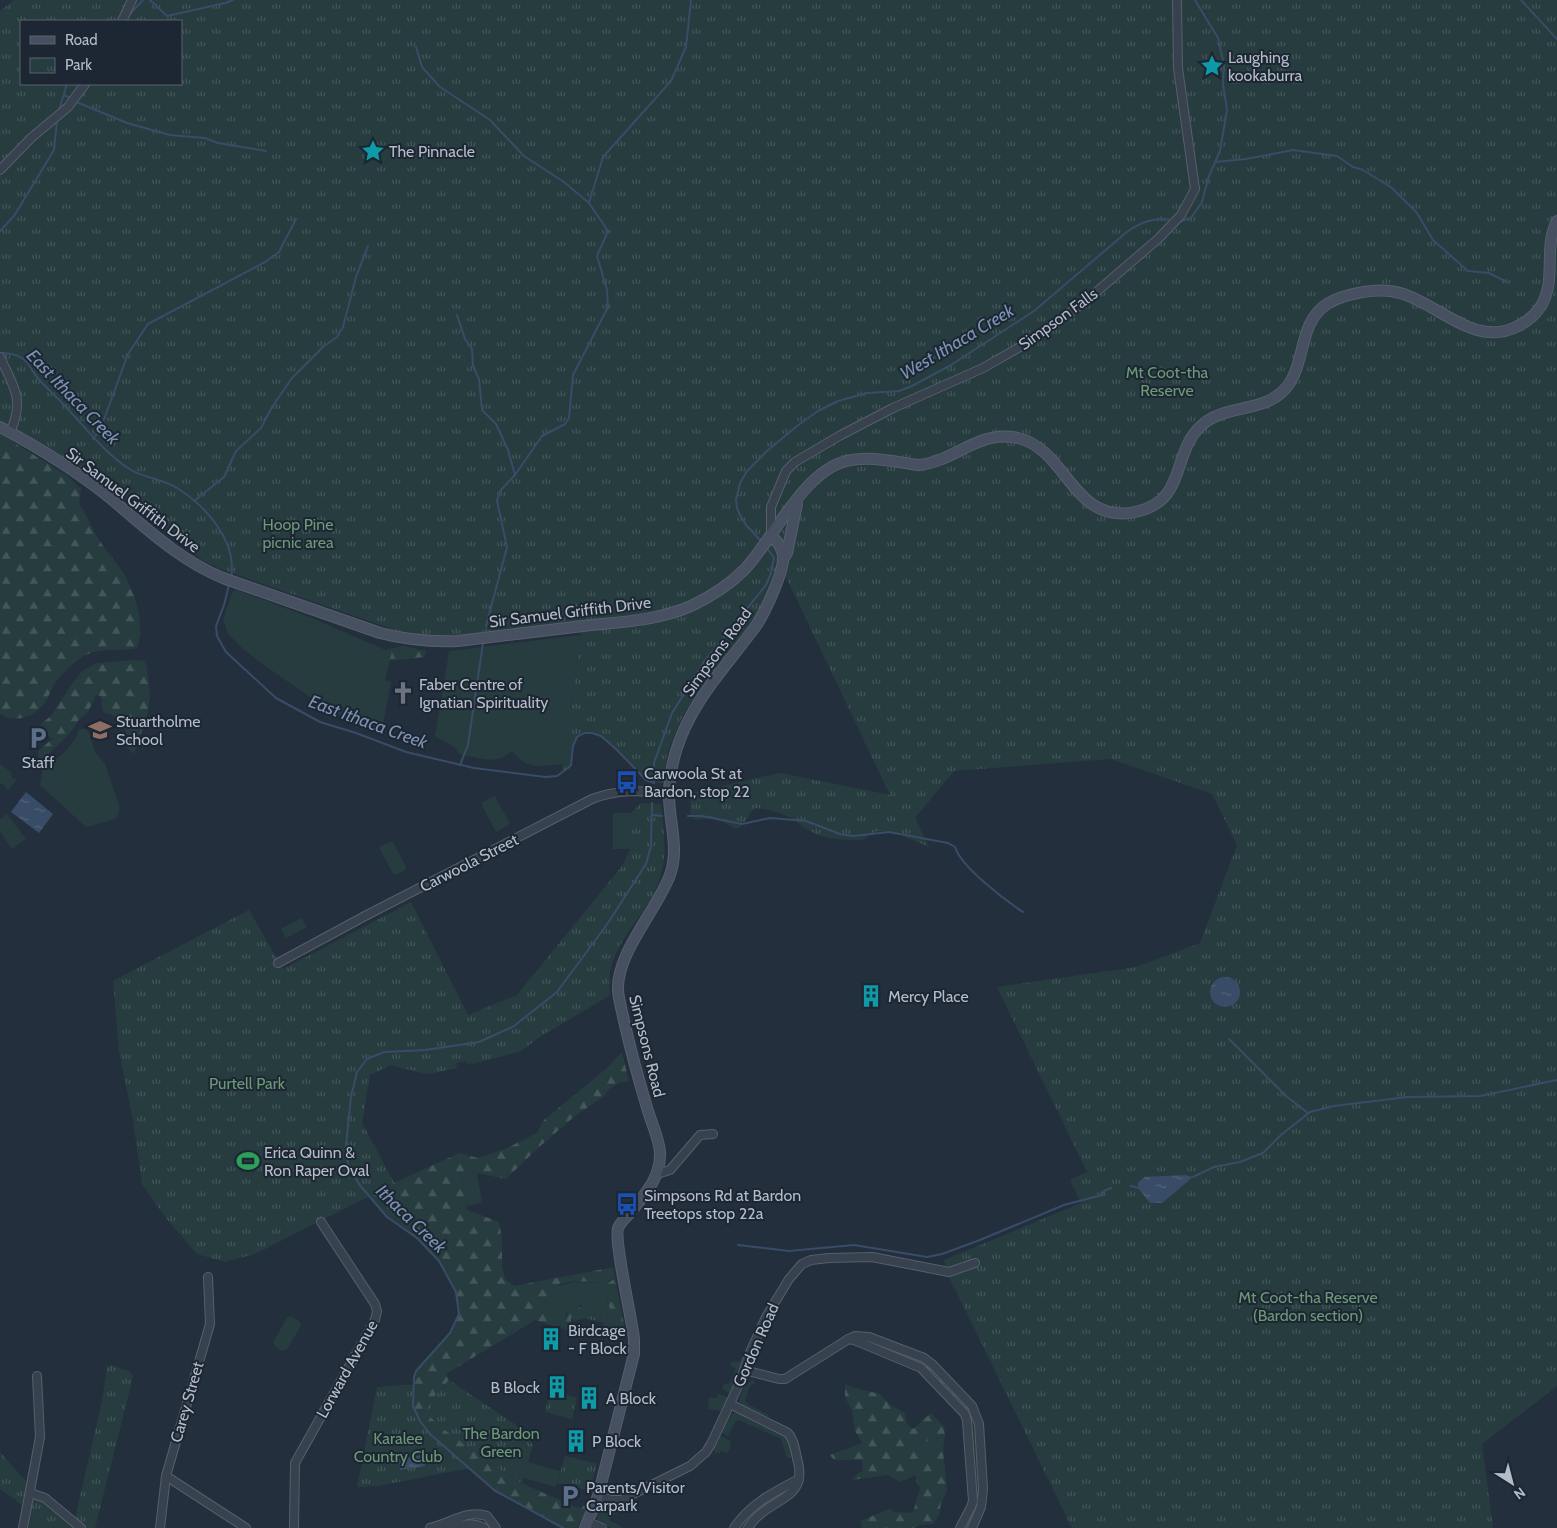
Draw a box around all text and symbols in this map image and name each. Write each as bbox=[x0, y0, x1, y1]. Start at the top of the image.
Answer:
legend bbox=[20, 20, 182, 85]
text: Road bbox=[65, 31, 98, 49]
place label: Laughing kookaburra bbox=[1228, 48, 1302, 85]
place icon: Laughing kookaburra bbox=[1199, 53, 1225, 79]
text: Park bbox=[65, 56, 92, 74]
place icon: The Pinnacle bbox=[360, 138, 386, 164]
place label: The Pinnacle bbox=[389, 142, 475, 161]
street label: Simpson Falls bbox=[1015, 284, 1101, 354]
water label: West Ithaca Creek bbox=[896, 299, 1019, 385]
water label: East Ithaca Creek bbox=[22, 345, 125, 450]
park label: Mt Coot-tha Reserve bbox=[1126, 363, 1209, 400]
street label: Sir Samuel Griffith Drive bbox=[62, 443, 204, 557]
park label: Hoop Pine picnic area bbox=[262, 515, 334, 552]
street label: Sir Samuel Griffith Drive bbox=[488, 593, 652, 631]
street label: Simpsons Road bbox=[678, 604, 756, 700]
place label: Faber Centre of Ignatian Spirituality bbox=[419, 675, 548, 712]
church icon: Faber Centre of Ignatian Spirituality bbox=[390, 680, 416, 706]
water label: East Ithaca Creek bbox=[306, 690, 431, 754]
place label: Stuartholme School bbox=[116, 712, 200, 749]
school or university icon: Stuartholme School bbox=[87, 717, 113, 743]
parking icon: Staff bbox=[25, 725, 51, 751]
place label: Staff bbox=[22, 753, 55, 772]
place label: Carwoola St at Bardon, stop 22 bbox=[644, 764, 750, 801]
bus stop icon: Carwoola St at Bardon, stop 22 bbox=[614, 769, 640, 795]
street label: Carwoola Street bbox=[417, 830, 522, 896]
building icon: Mercy Place bbox=[858, 983, 884, 1009]
place label: Mercy Place bbox=[888, 987, 969, 1006]
street label: Simpsons Road bbox=[625, 993, 669, 1099]
park label: Purtell Park bbox=[209, 1074, 286, 1093]
place label: Erica Quinn & Ron Raper Oval bbox=[264, 1143, 369, 1180]
sports icon: Erica Quinn & Ron Raper Oval bbox=[235, 1148, 261, 1174]
water label: Ithaca Creek bbox=[371, 1180, 452, 1259]
place label: Simpsons Rd at Bardon Treetops stop 22a bbox=[644, 1186, 801, 1223]
bus stop icon: Simpsons Rd at Bardon Treetops stop 22a bbox=[614, 1191, 640, 1217]
park label: Mt Coot-tha Reserve (Bardon section) bbox=[1238, 1288, 1378, 1325]
street label: Gordon Road bbox=[729, 1300, 783, 1390]
street label: Lorward Avenue bbox=[312, 1317, 382, 1421]
place label: Birdcage - F Block bbox=[568, 1321, 628, 1358]
building icon: Birdcage - F Block bbox=[538, 1326, 564, 1352]
street label: Carey Street bbox=[166, 1359, 208, 1445]
building icon: B Block bbox=[544, 1374, 570, 1400]
place label: B Block bbox=[490, 1378, 541, 1397]
building icon: A Block bbox=[576, 1385, 602, 1411]
place label: A Block bbox=[606, 1389, 657, 1408]
park label: The Bardon Green bbox=[462, 1424, 540, 1461]
building icon: P Block bbox=[563, 1428, 589, 1454]
park label: Karalee Country Club bbox=[354, 1429, 442, 1466]
place label: P Block bbox=[592, 1432, 642, 1451]
north arrow bbox=[1487, 1458, 1537, 1508]
place label: Parents/Visitor Carpark bbox=[586, 1478, 686, 1515]
parking icon: Parents/Visitor Carpark bbox=[557, 1483, 583, 1509]
text: N bbox=[1510, 1483, 1529, 1504]

